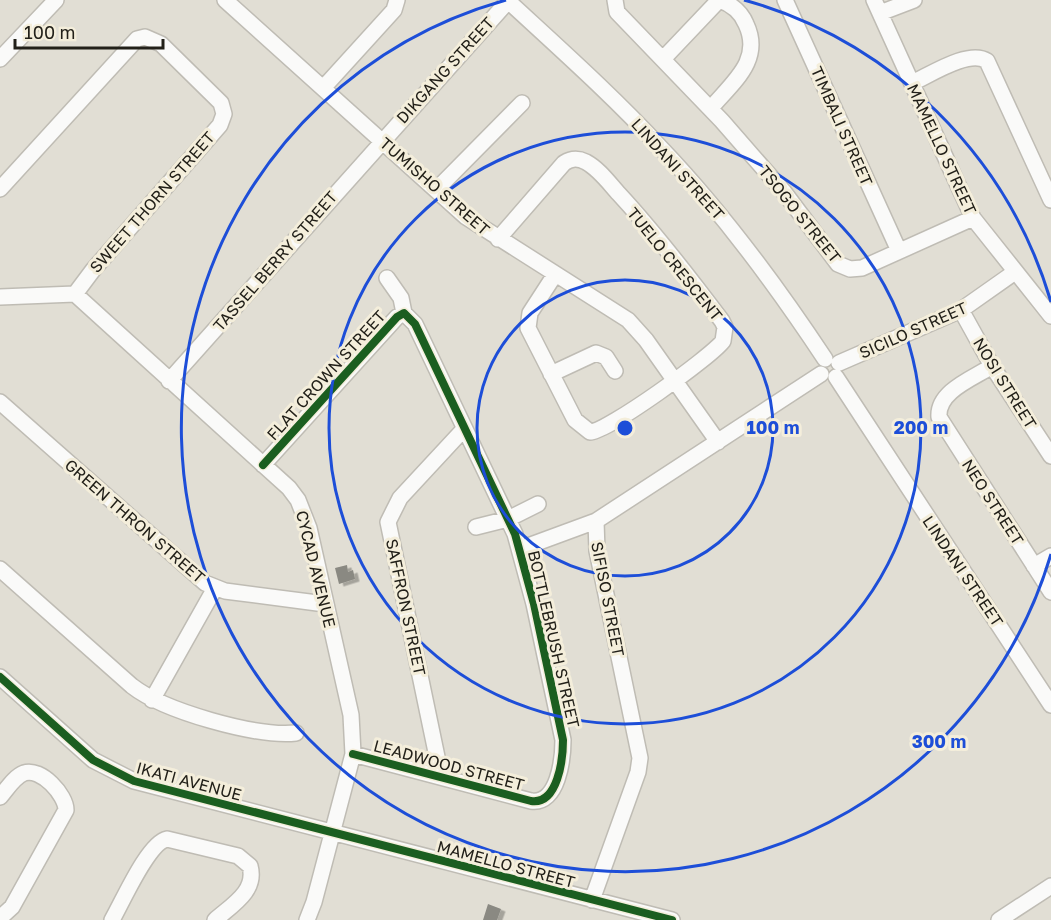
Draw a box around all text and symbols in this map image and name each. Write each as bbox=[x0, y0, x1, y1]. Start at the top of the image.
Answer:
scale bar bbox=[15, 12, 164, 50]
street label: DIKGANG STREET bbox=[392, 13, 498, 127]
text: 100 m bbox=[24, 21, 75, 43]
street label: TIMBALI STREET bbox=[807, 63, 877, 189]
street label: MAMELLO STREET bbox=[903, 80, 981, 218]
street label: LINDANI STREET bbox=[627, 114, 729, 224]
street label: SWEET THORN STREET bbox=[85, 127, 219, 277]
street label: TUMISHO STREET bbox=[376, 133, 494, 239]
street label: TSOGO STREET bbox=[755, 161, 845, 267]
street label: TASSEL BERRY STREET bbox=[209, 187, 341, 335]
street label: TUELO CRESCENT bbox=[623, 203, 727, 325]
street label: SICILO STREET bbox=[856, 297, 970, 363]
street label: FLAT CROWN STREET bbox=[262, 306, 390, 444]
street label: NOSI STREET bbox=[969, 334, 1041, 432]
text: 100 m bbox=[747, 416, 799, 438]
text: 200 m bbox=[894, 416, 948, 438]
centre of rings bbox=[615, 418, 635, 438]
street label: GREEN THRON STREET bbox=[61, 455, 209, 587]
street label: NEO STREET bbox=[958, 455, 1028, 549]
street label: CYCAD AVENUE bbox=[292, 508, 340, 630]
street label: LINDANI STREET bbox=[918, 512, 1008, 630]
street label: SAFFRON STREET bbox=[382, 537, 430, 677]
street label: SIFISO STREET bbox=[587, 540, 629, 658]
street label: BOTTLEBRUSH STREET bbox=[524, 548, 584, 730]
text: 300 m bbox=[912, 730, 966, 752]
street label: LEADWOOD STREET bbox=[371, 735, 527, 795]
street label: IKATI AVENUE bbox=[134, 757, 244, 805]
street label: MAMELLO STREET bbox=[435, 836, 577, 892]

